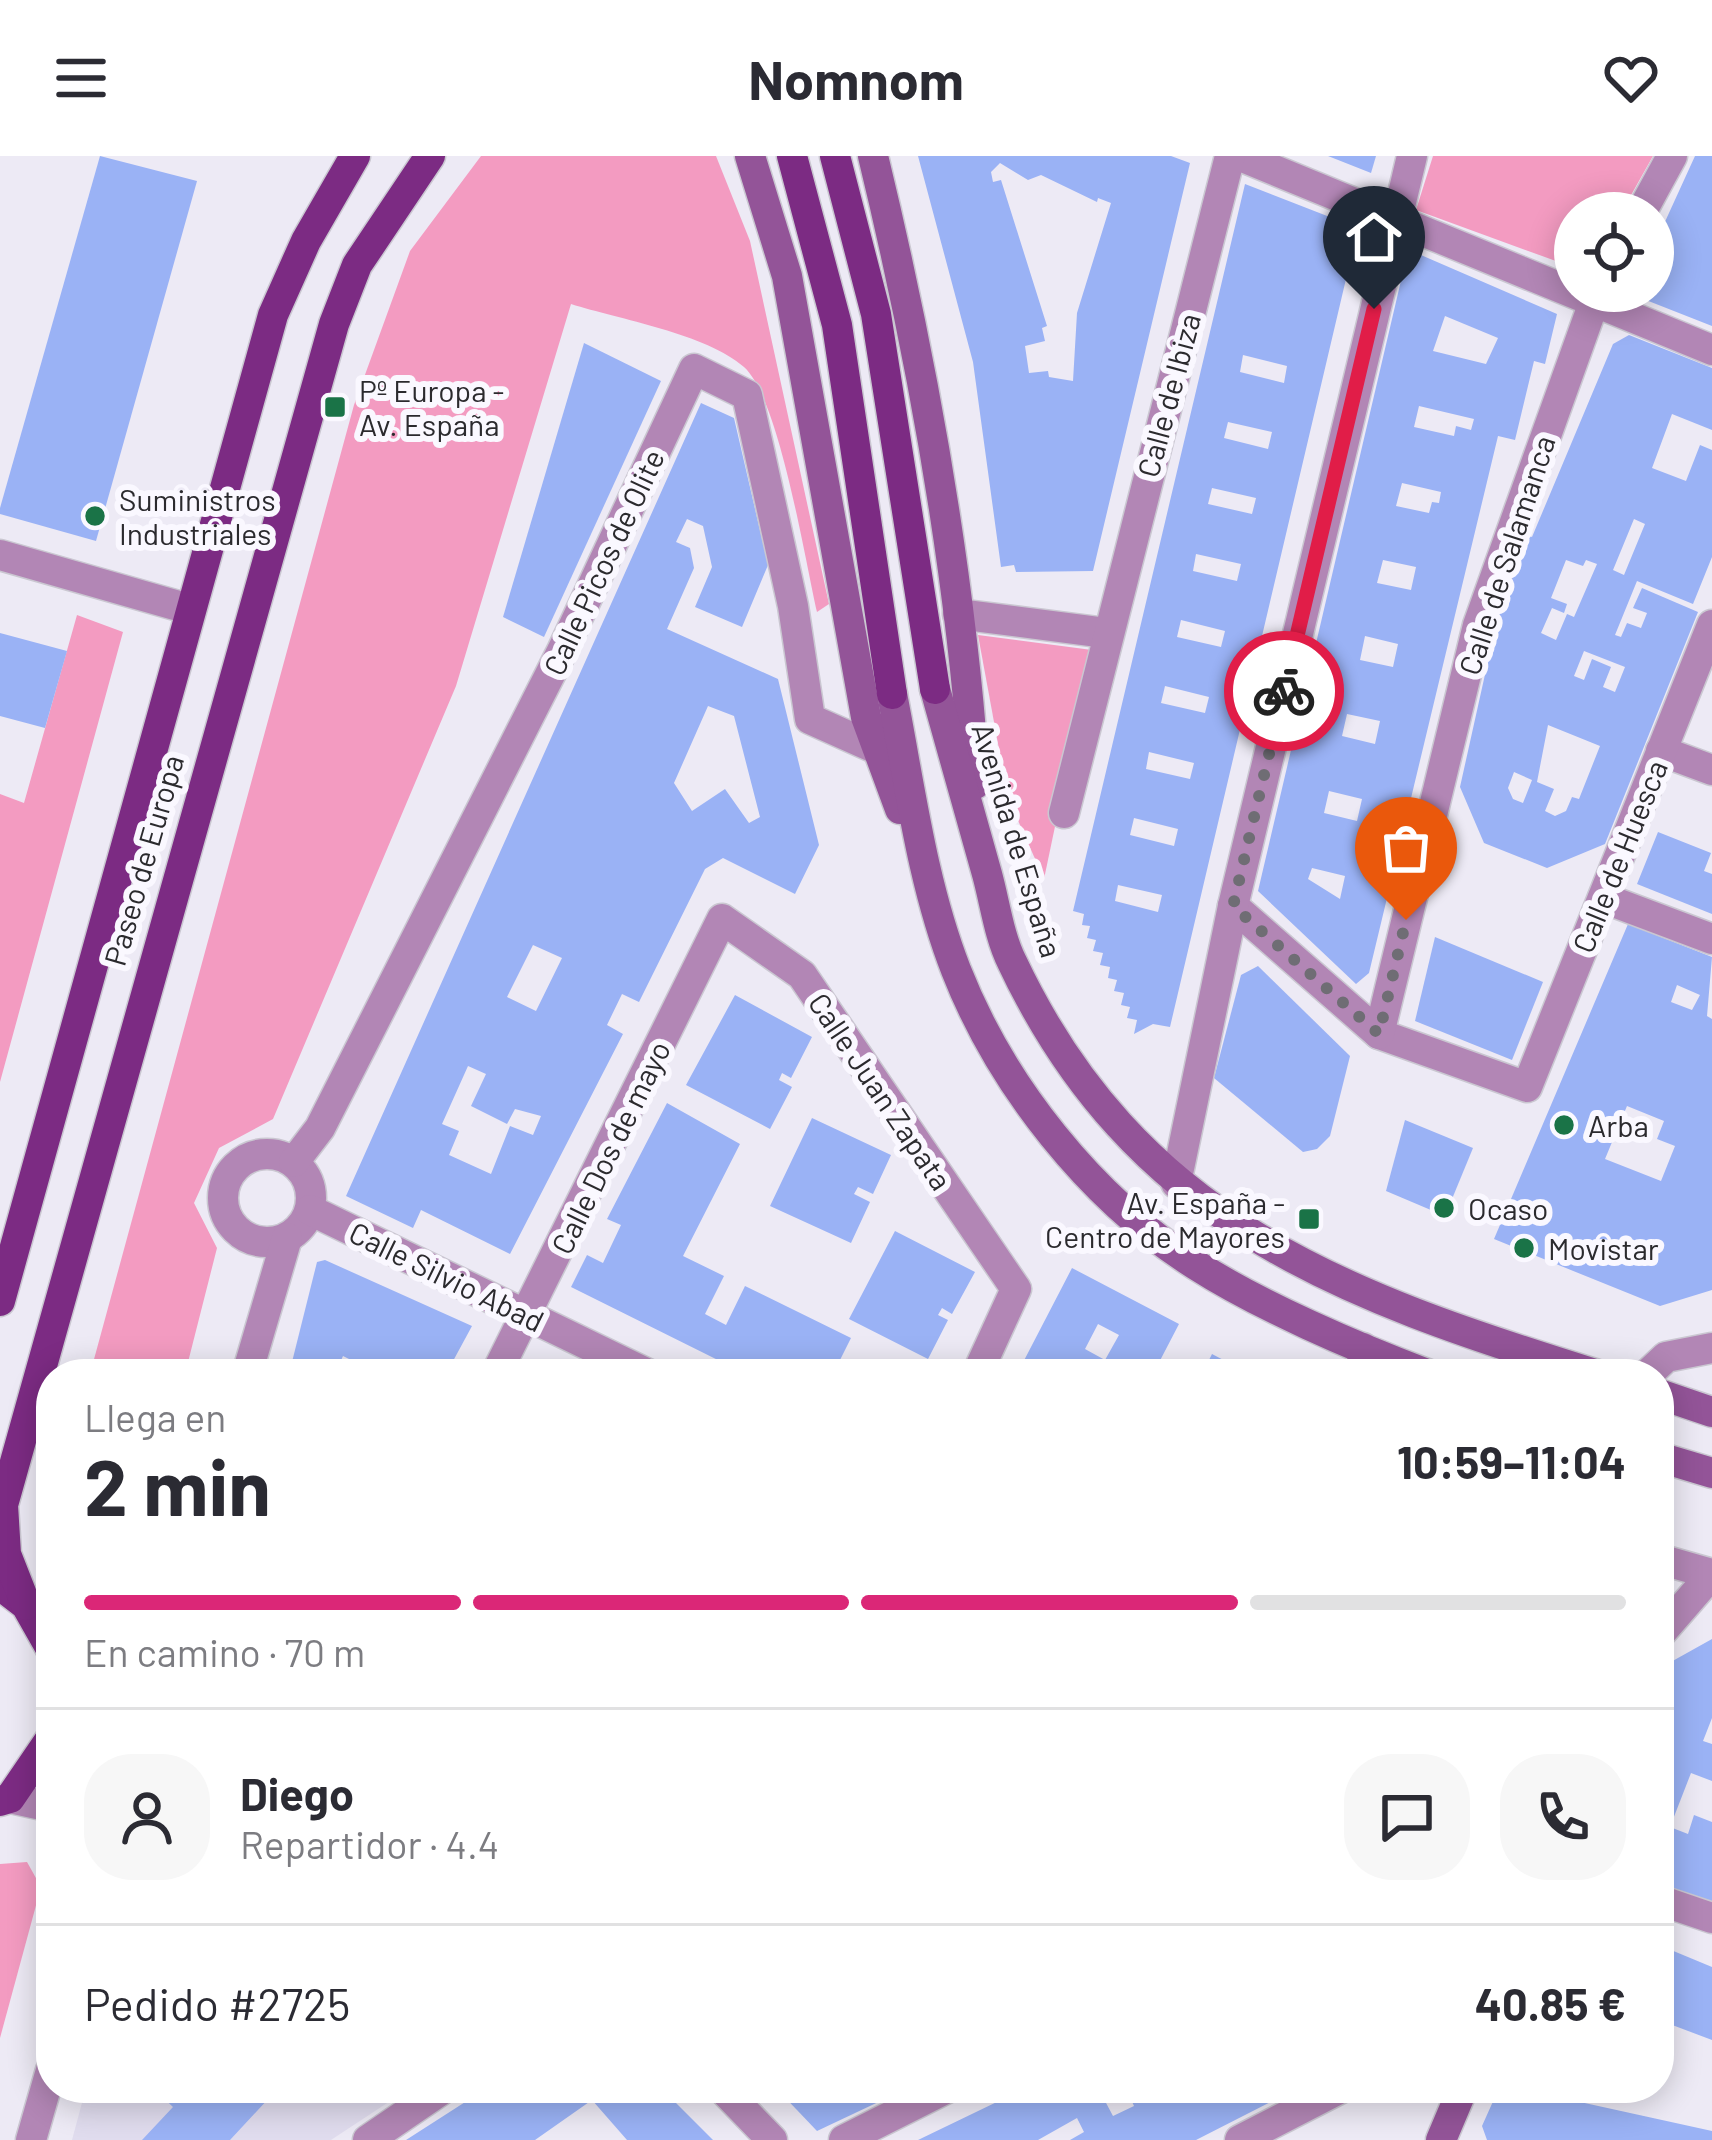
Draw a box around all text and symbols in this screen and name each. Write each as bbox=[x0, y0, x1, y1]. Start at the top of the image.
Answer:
icon: menu bbox=[48, 45, 114, 111]
icon: heart bbox=[1598, 45, 1664, 111]
text: Nomnom bbox=[748, 46, 964, 111]
pin bbox=[1323, 186, 1425, 309]
map controls bbox=[1554, 192, 1674, 312]
button: locate bbox=[1554, 192, 1674, 312]
icon: home bbox=[1341, 204, 1407, 270]
street label: Calle de Ibiza bbox=[1129, 309, 1207, 481]
place label: Pº Europa - Av. España bbox=[359, 372, 504, 442]
marker: Pº Europa - Av. España bbox=[322, 394, 348, 420]
street label: Calle de Salamanca bbox=[1450, 431, 1562, 679]
street label: Calle Picos de Olite bbox=[535, 443, 671, 681]
place label: Suministros Industriales bbox=[119, 481, 276, 551]
marker: Suministros Industriales bbox=[82, 503, 108, 529]
courier bbox=[1224, 631, 1344, 751]
icon: bike bbox=[1251, 658, 1317, 724]
street label: Avenida de España bbox=[965, 719, 1071, 961]
street label: Paseo de Europa bbox=[96, 751, 190, 969]
street label: Calle de Huesca bbox=[1564, 755, 1674, 957]
pin bbox=[1355, 797, 1457, 920]
icon: bag bbox=[1373, 815, 1439, 881]
street label: Calle Juan Zapata bbox=[802, 986, 960, 1196]
street label: Calle Dos de mayo bbox=[543, 1035, 677, 1259]
place label: Arba bbox=[1588, 1107, 1649, 1143]
marker: Arba bbox=[1551, 1112, 1577, 1138]
place label: Av. España - Centro de Mayores bbox=[1045, 1184, 1285, 1254]
place label: Ocaso bbox=[1468, 1190, 1548, 1226]
marker: Ocaso bbox=[1431, 1195, 1457, 1221]
marker: Av. España - Centro de Mayores bbox=[1296, 1206, 1322, 1232]
street label: Calle Silvio Abad bbox=[344, 1213, 550, 1339]
place label: Movistar bbox=[1548, 1230, 1659, 1266]
marker: Movistar bbox=[1511, 1235, 1537, 1261]
text: Llega en bbox=[84, 1393, 226, 1440]
text: 10:59–11:04 bbox=[1397, 1434, 1626, 1488]
text: 2 min bbox=[84, 1438, 271, 1532]
text: En camino · 70 m bbox=[84, 1628, 365, 1675]
button: person bbox=[84, 1754, 210, 1880]
button: chat bbox=[1344, 1754, 1470, 1880]
button: phone bbox=[1500, 1754, 1626, 1880]
text: Diego bbox=[240, 1766, 354, 1820]
text: Repartidor · 4.4 bbox=[240, 1820, 499, 1867]
text: Pedido #2725 bbox=[84, 1976, 350, 2030]
text: 40.85 € bbox=[1475, 1976, 1626, 2030]

